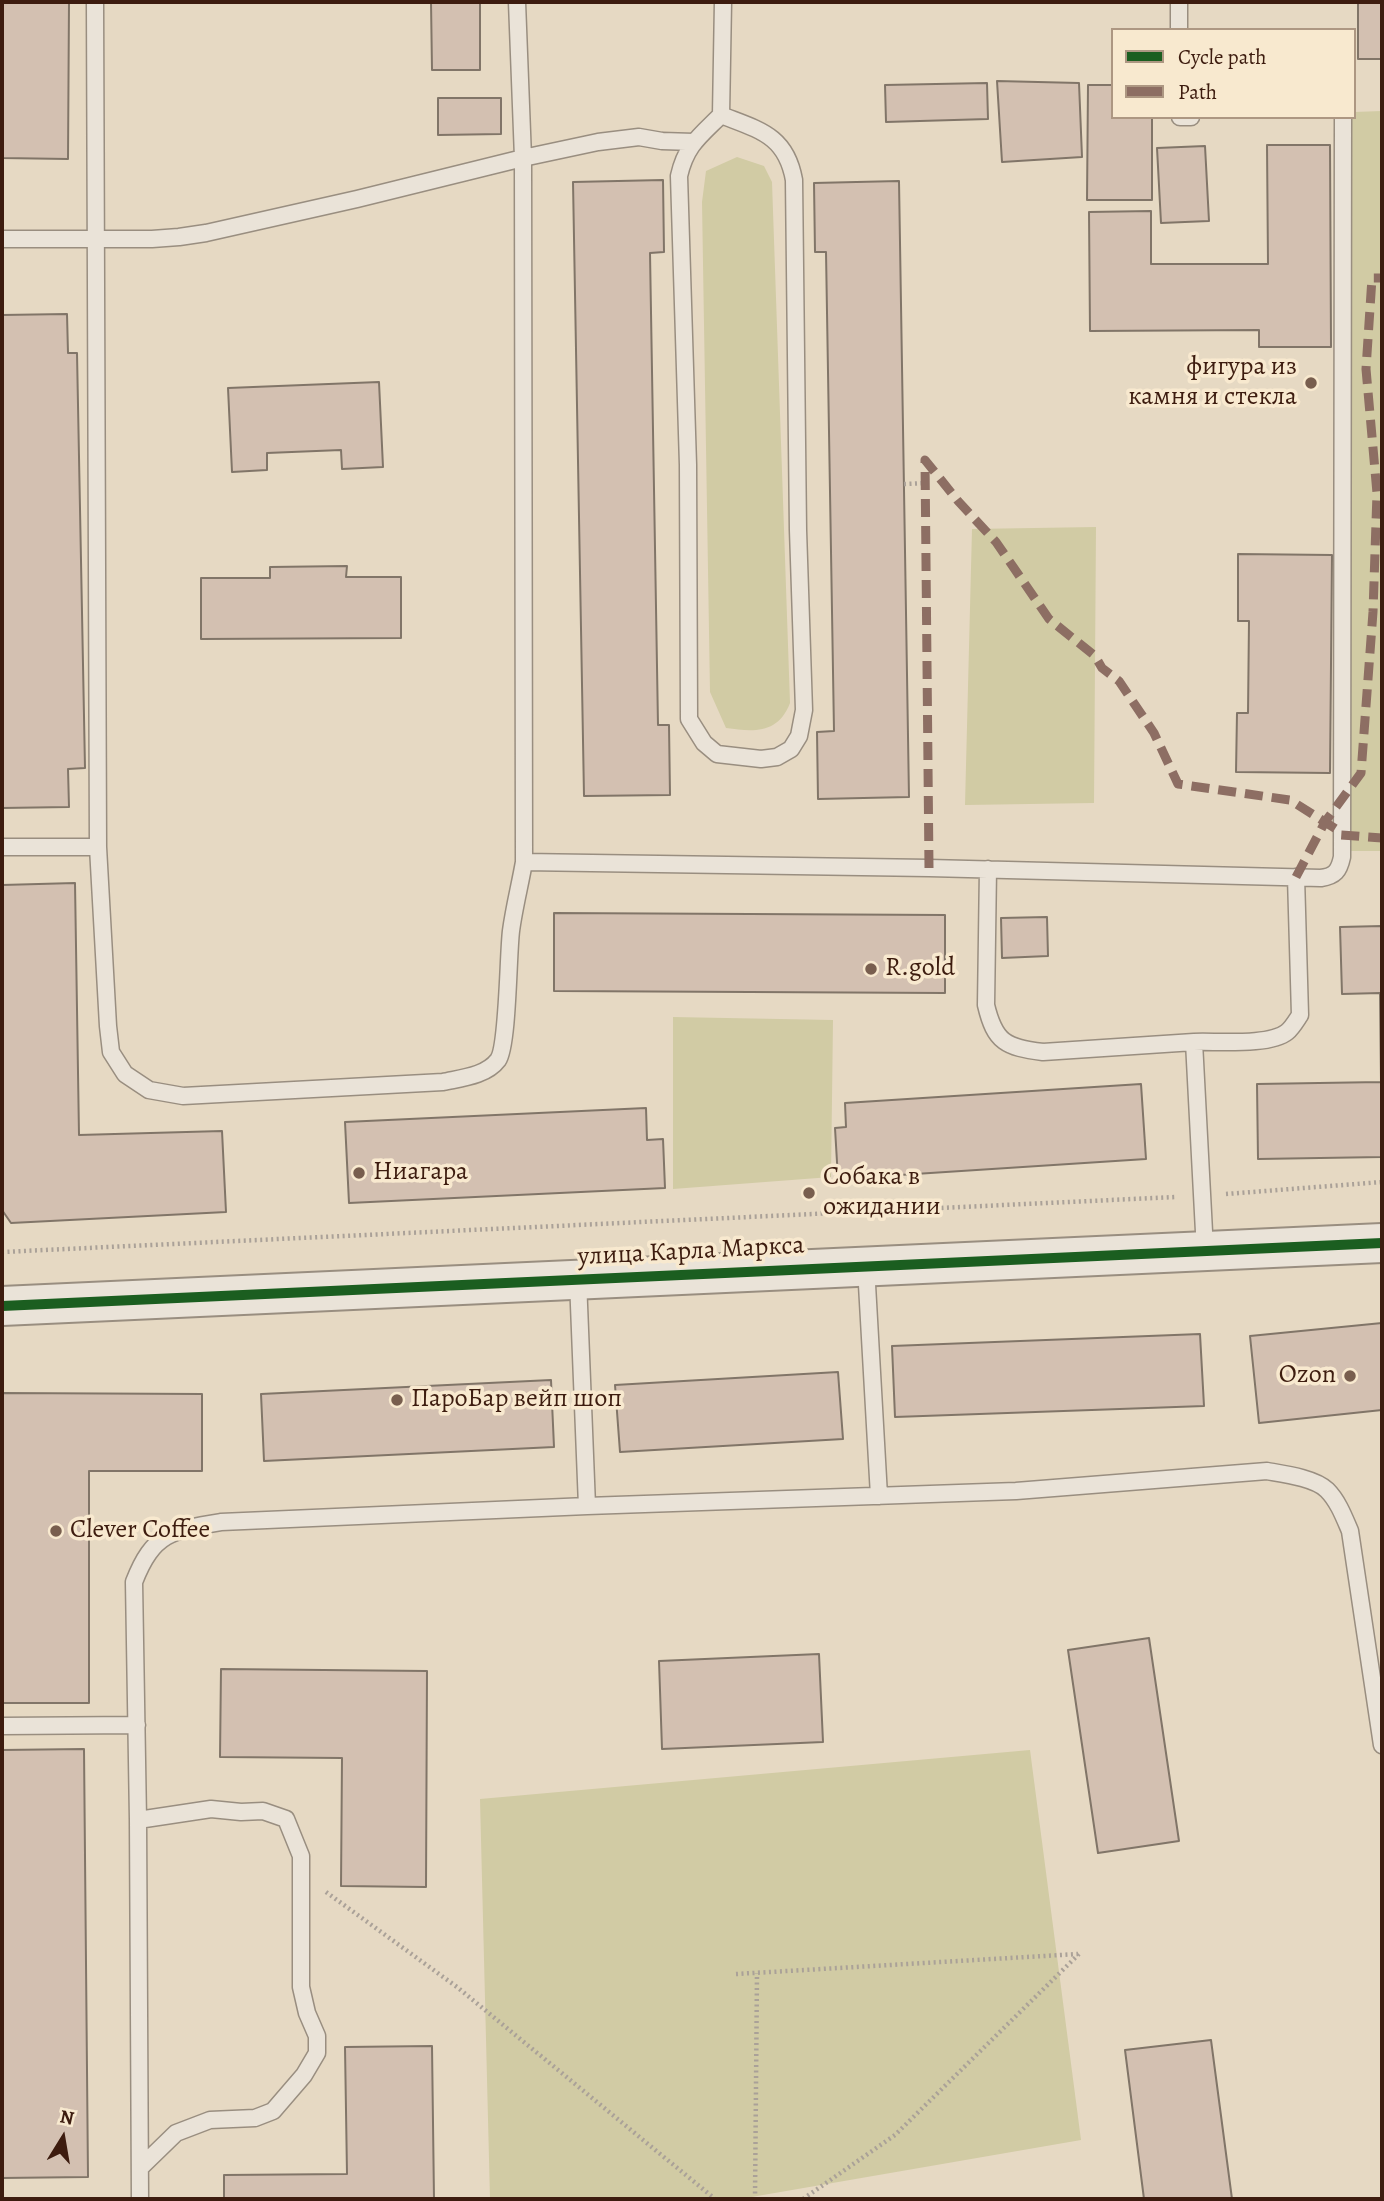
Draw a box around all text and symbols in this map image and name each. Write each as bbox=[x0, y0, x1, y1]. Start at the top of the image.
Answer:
legend bbox=[1111, 28, 1356, 119]
text: Cycle path bbox=[1178, 43, 1267, 71]
text: Path bbox=[1178, 78, 1217, 106]
place label: фигура из камня и стекла bbox=[1128, 352, 1297, 414]
marker: фигура из камня и стекла bbox=[1303, 375, 1319, 391]
place label: R.gold bbox=[885, 953, 955, 985]
marker: R.gold bbox=[863, 961, 879, 977]
place label: Ниагара bbox=[373, 1157, 468, 1189]
place label: Собака в ожидании bbox=[823, 1162, 941, 1224]
marker: Ниагара bbox=[351, 1165, 367, 1181]
marker: Собака в ожидании bbox=[801, 1185, 817, 1201]
street label: улица Карла Маркса bbox=[577, 1230, 805, 1274]
place label: Ozon bbox=[1279, 1360, 1336, 1392]
marker: Ozon bbox=[1342, 1368, 1358, 1384]
place label: ПароБар вейп шоп bbox=[411, 1384, 622, 1416]
marker: ПароБар вейп шоп bbox=[389, 1392, 405, 1408]
place label: Clever Coffee bbox=[70, 1515, 210, 1547]
marker: Clever Coffee bbox=[48, 1523, 64, 1539]
north arrow bbox=[28, 2103, 98, 2173]
text: N bbox=[58, 2103, 76, 2131]

